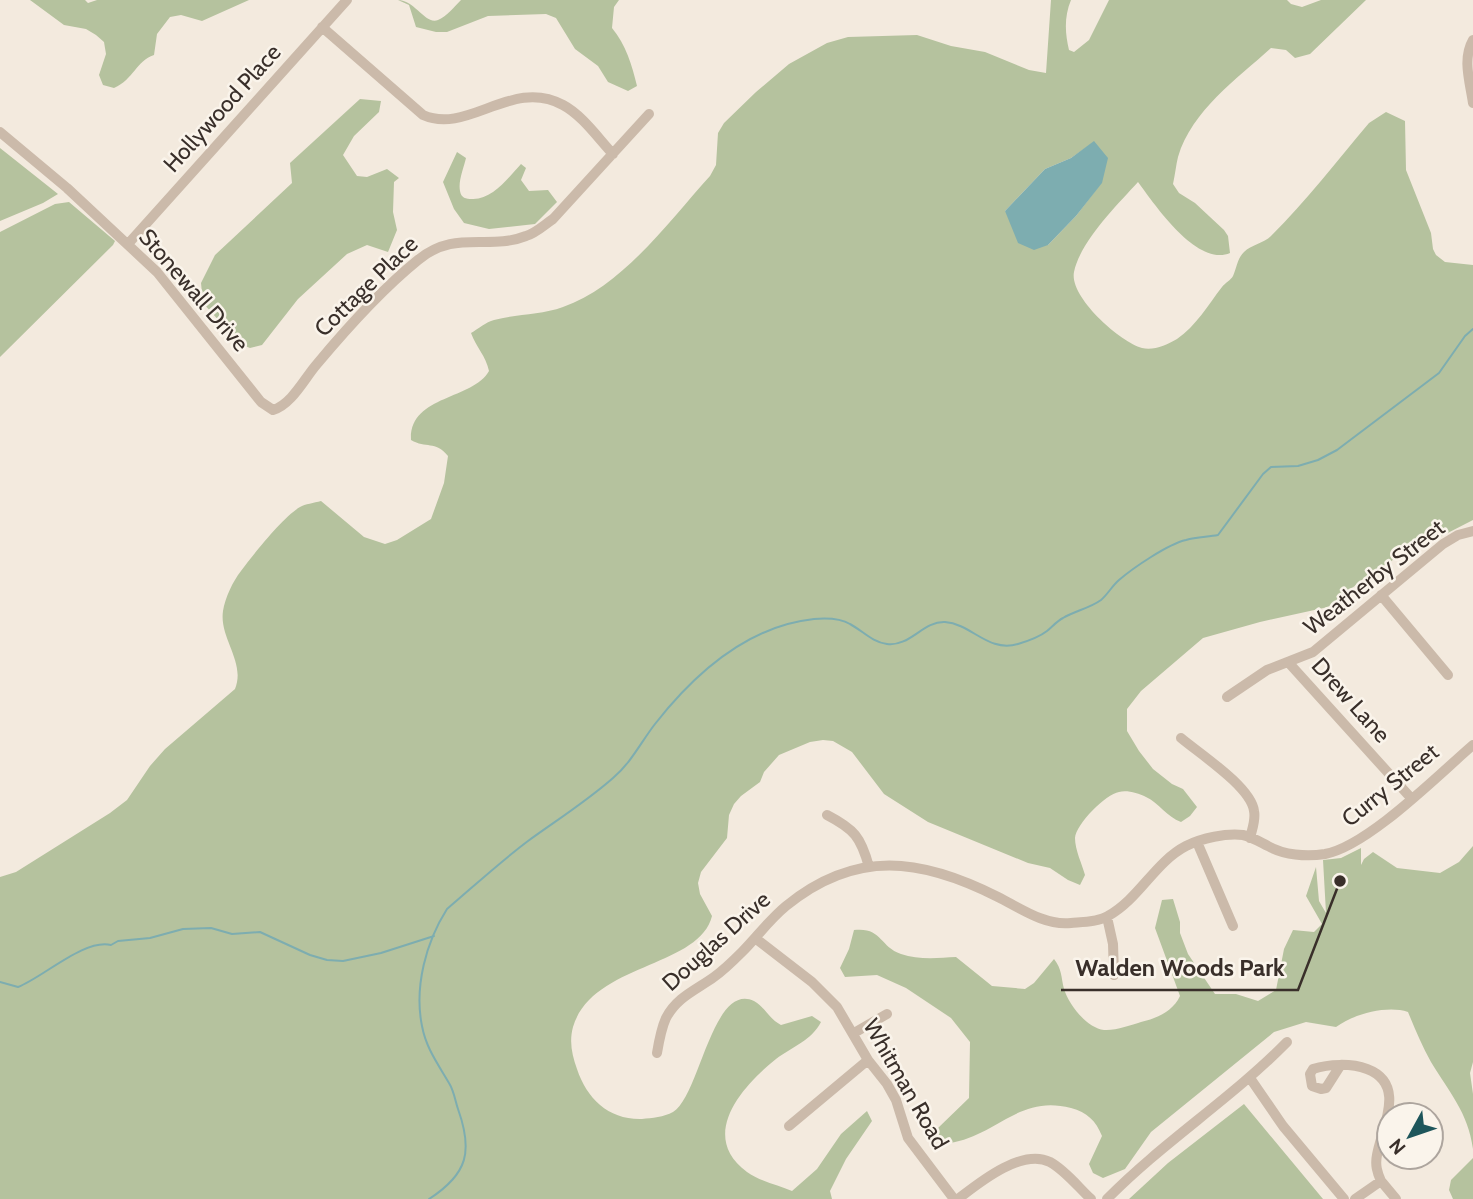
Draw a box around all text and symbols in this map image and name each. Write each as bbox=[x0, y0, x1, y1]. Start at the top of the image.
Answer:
street label: Hollywood Place bbox=[157, 38, 287, 178]
street label: Stonewall Drive bbox=[133, 223, 255, 357]
street label: Cottage Place bbox=[308, 230, 424, 342]
street label: Weatherby Street bbox=[1298, 513, 1450, 641]
street label: Drew Lane bbox=[1306, 652, 1396, 748]
street label: Curry Street bbox=[1336, 737, 1444, 832]
street label: Douglas Drive bbox=[656, 885, 776, 997]
callout: Walden Woods Park bbox=[1061, 945, 1298, 990]
text: Walden Woods Park bbox=[1075, 953, 1285, 982]
street label: Whitman Road bbox=[857, 1014, 955, 1154]
north arrow bbox=[1375, 1101, 1445, 1171]
text: N bbox=[1384, 1134, 1410, 1159]

